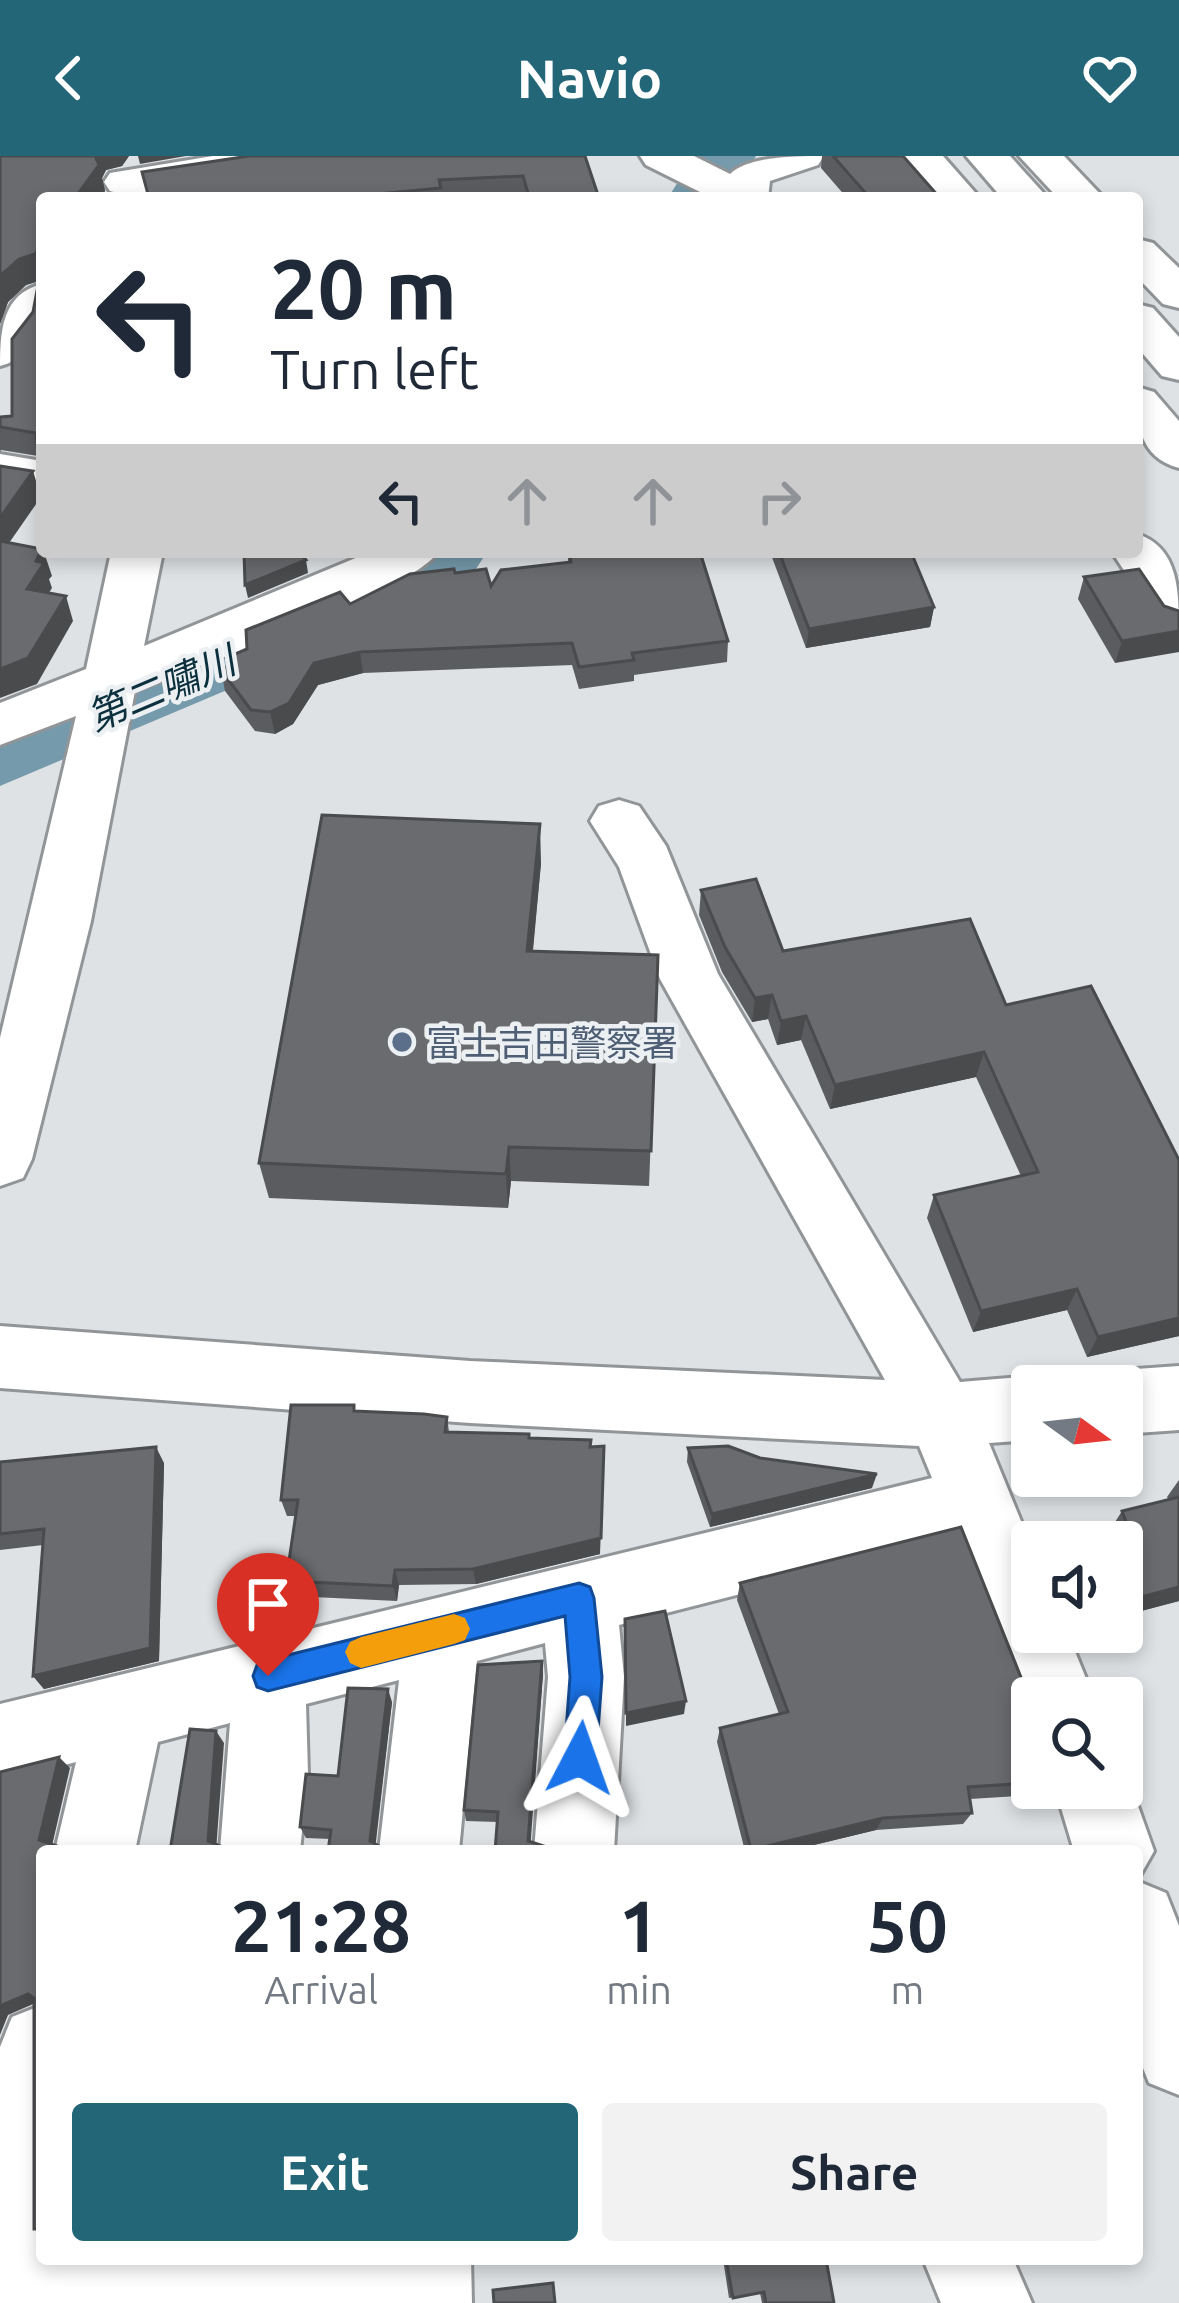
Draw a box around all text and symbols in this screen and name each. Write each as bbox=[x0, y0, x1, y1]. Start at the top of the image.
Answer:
icon: back bbox=[36, 45, 102, 111]
icon: heart bbox=[1077, 45, 1143, 111]
text: Navio bbox=[517, 48, 662, 108]
icon: left bbox=[72, 240, 228, 396]
text: 20 m bbox=[270, 241, 457, 335]
text: Turn left bbox=[270, 339, 479, 399]
icon: left bbox=[368, 468, 434, 534]
icon: ahead bbox=[494, 468, 560, 534]
icon: ahead bbox=[620, 468, 686, 534]
icon: right bbox=[746, 468, 812, 534]
water label: 第二嘯川 bbox=[81, 636, 245, 738]
place label: 富士吉田警察署 bbox=[426, 1022, 678, 1063]
marker: 富士吉田警察署 bbox=[389, 1029, 415, 1055]
north arrow bbox=[1011, 1365, 1143, 1497]
map controls bbox=[1011, 1365, 1143, 1809]
button: sound bbox=[1011, 1521, 1143, 1653]
pin bbox=[217, 1553, 319, 1676]
icon: arrive bbox=[235, 1571, 301, 1637]
button: search bbox=[1011, 1677, 1143, 1809]
position arrow bbox=[517, 1695, 643, 1821]
text: 21:28 bbox=[231, 1885, 411, 1966]
text: 1 bbox=[619, 1885, 659, 1966]
text: 50 bbox=[867, 1885, 948, 1966]
text: Arrival bbox=[264, 1968, 378, 2011]
text: min bbox=[606, 1968, 672, 2011]
text: m bbox=[890, 1968, 924, 2011]
button: Exit bbox=[72, 2103, 578, 2241]
button: Share bbox=[602, 2103, 1107, 2241]

